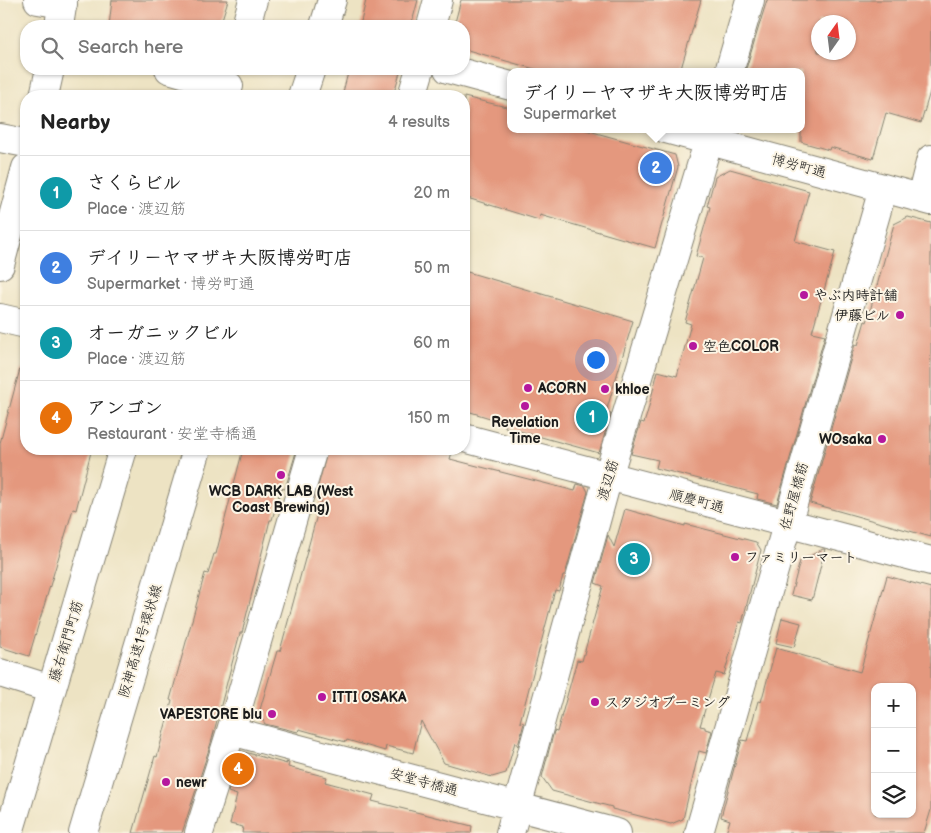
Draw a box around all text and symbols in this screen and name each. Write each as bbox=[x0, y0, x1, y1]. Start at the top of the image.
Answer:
north arrow bbox=[811, 15, 856, 60]
search box bbox=[20, 20, 470, 75]
icon: search bbox=[38, 34, 66, 62]
text: Search here bbox=[78, 36, 183, 59]
popup bbox=[507, 68, 805, 133]
text: デイリ－ヤマザキ大阪博労町店 bbox=[523, 82, 789, 105]
text: Supermarket bbox=[523, 105, 616, 124]
text: Nearby bbox=[40, 110, 110, 135]
text: 4 results bbox=[388, 113, 450, 132]
pin: 2 bbox=[640, 149, 672, 187]
street label: 博労町通 bbox=[770, 151, 828, 181]
text: さくらビル bbox=[87, 172, 182, 195]
text: 1 bbox=[53, 184, 59, 203]
text: 20 m bbox=[414, 184, 450, 203]
text: Place · 渡辺筋 bbox=[87, 200, 186, 219]
text: デイリ－ヤマザキ大阪博労町店 bbox=[87, 247, 353, 270]
text: 2 bbox=[51, 259, 61, 278]
text: 50 m bbox=[414, 259, 450, 278]
text: Supermarket · 博労町通 bbox=[87, 275, 255, 294]
place label: やぶ内時計舗 bbox=[814, 287, 897, 304]
marker: やぶ内時計舗 bbox=[798, 289, 810, 301]
place label: 伊藤ビル bbox=[834, 307, 890, 324]
marker: 伊藤ビル bbox=[894, 309, 906, 321]
text: オーガニックビル bbox=[87, 322, 239, 345]
text: 3 bbox=[51, 334, 61, 353]
text: 60 m bbox=[413, 334, 450, 353]
place label: 空色COLOR bbox=[703, 338, 779, 355]
marker: 空色COLOR bbox=[687, 340, 699, 352]
your location bbox=[583, 347, 609, 373]
text: Place · 渡辺筋 bbox=[87, 350, 186, 369]
place label: ACORN bbox=[537, 380, 587, 397]
place label: khloe bbox=[615, 381, 650, 398]
marker: ACORN bbox=[522, 382, 534, 394]
marker: khloe bbox=[599, 383, 611, 395]
text: アンゴン bbox=[87, 397, 163, 420]
pin: 1 bbox=[576, 398, 608, 436]
marker: Revelation Time bbox=[519, 400, 531, 412]
text: 4 bbox=[51, 409, 61, 428]
text: 150 m bbox=[408, 409, 450, 428]
place label: Revelation Time bbox=[491, 414, 559, 447]
text: Restaurant · 安堂寺橋通 bbox=[87, 425, 257, 444]
place label: WOsaka bbox=[819, 431, 872, 448]
marker: WOsaka bbox=[876, 433, 888, 445]
street label: 渡辺筋 bbox=[594, 457, 622, 503]
street label: 佐野屋橋筋 bbox=[776, 460, 812, 532]
marker: WCB DARK LAB (West Coast Brewing) bbox=[275, 469, 287, 481]
place label: WCB DARK LAB (West Coast Brewing) bbox=[209, 483, 354, 516]
street label: 順慶町通 bbox=[668, 486, 726, 516]
pin: 3 bbox=[618, 540, 650, 578]
place label: ファミリーマート bbox=[745, 549, 858, 566]
marker: ファミリーマート bbox=[729, 551, 741, 563]
street label: 阪神高速1号環状線 bbox=[115, 582, 165, 700]
street label: 藤右衛門町筋 bbox=[46, 598, 86, 684]
map controls bbox=[871, 683, 916, 818]
button: + bbox=[871, 683, 916, 728]
place label: ITTI OSAKA bbox=[332, 689, 407, 706]
marker: ITTI OSAKA bbox=[316, 691, 328, 703]
place label: スタジオブーミング bbox=[605, 694, 730, 711]
marker: スタジオブーミング bbox=[589, 696, 601, 708]
place label: VAPESTORE blu bbox=[160, 706, 262, 723]
marker: VAPESTORE blu bbox=[266, 708, 278, 720]
button: − bbox=[871, 728, 916, 773]
pin: 4 bbox=[222, 750, 254, 788]
street label: 安堂寺橋通 bbox=[388, 765, 460, 799]
button: layers bbox=[871, 773, 916, 818]
place label: newr bbox=[176, 774, 207, 791]
marker: newr bbox=[160, 776, 172, 788]

